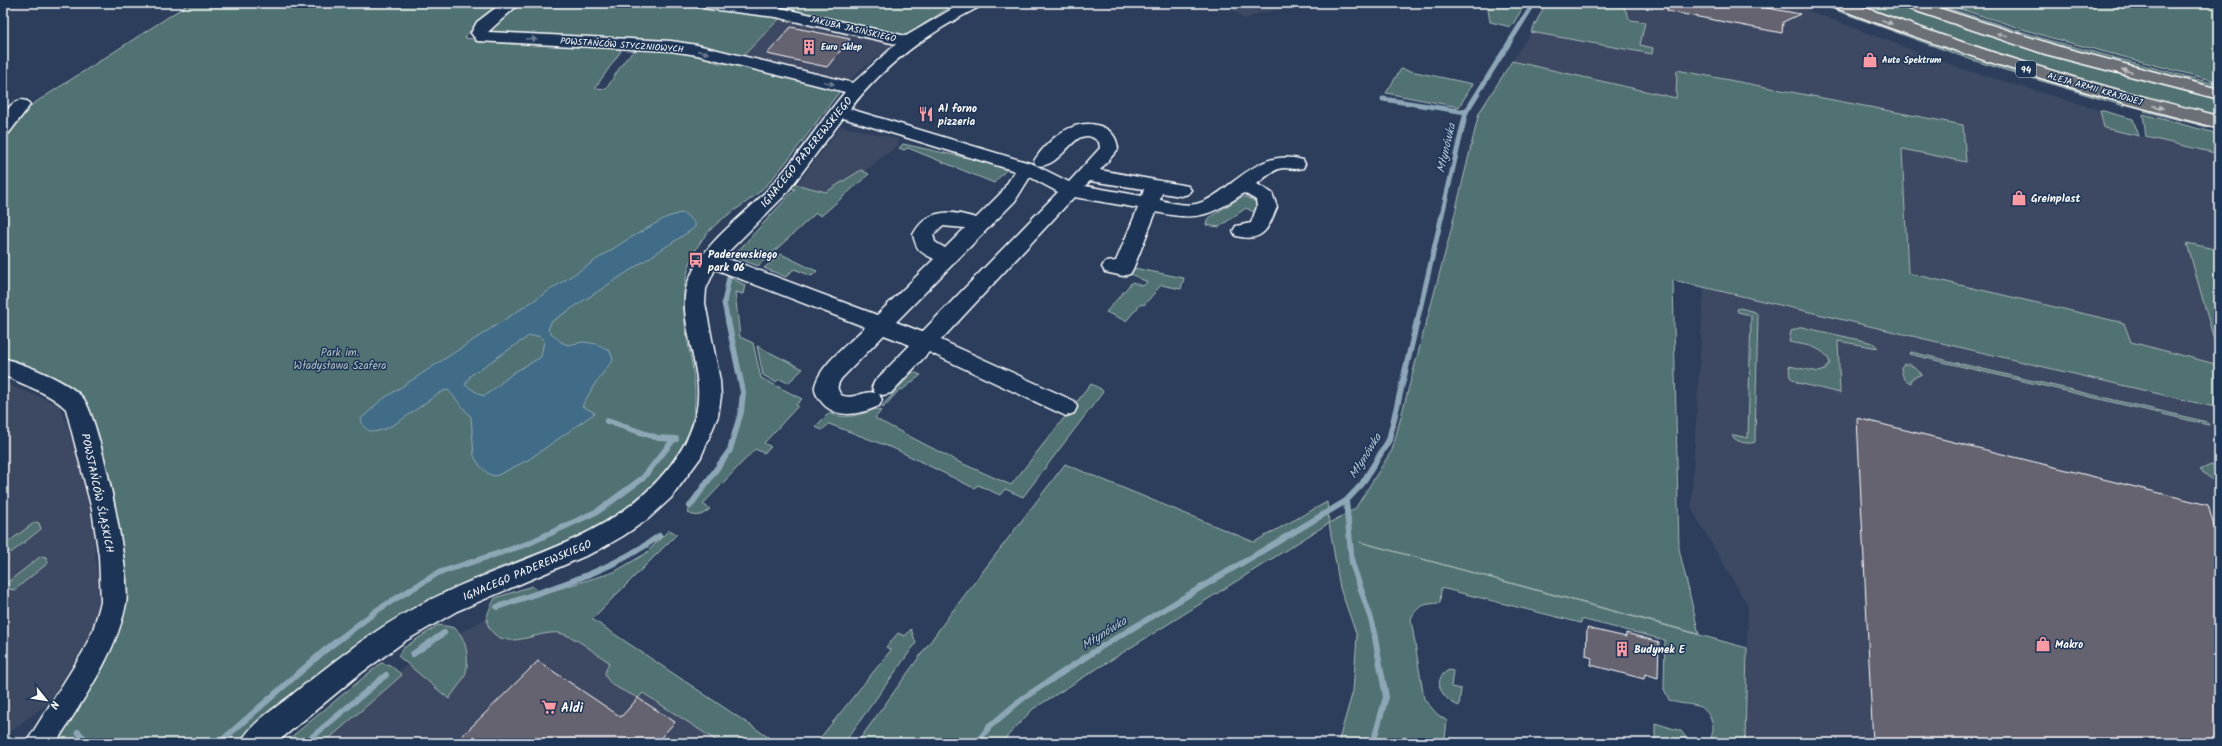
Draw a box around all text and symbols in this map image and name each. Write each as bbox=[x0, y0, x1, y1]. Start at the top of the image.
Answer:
street label: JAKUBA JASIŃSKIEGO bbox=[808, 12, 898, 47]
one-way arrow bbox=[1881, 19, 1893, 25]
one-way arrow bbox=[1996, 32, 2008, 38]
street label: POWSTAŃCÓW STYCZNIOWYCH bbox=[560, 34, 684, 57]
one-way arrow bbox=[525, 36, 537, 43]
building icon: Euro Sklep bbox=[800, 38, 818, 56]
place label: Euro Sklep bbox=[821, 40, 862, 55]
one-way arrow bbox=[697, 49, 709, 55]
shop icon: Auto Spektrum bbox=[1861, 51, 1879, 69]
place label: Auto Spektrum bbox=[1882, 53, 1942, 68]
road number: 94 bbox=[2016, 61, 2036, 77]
one-way arrow bbox=[2121, 68, 2133, 74]
street label: ALEJA ARMII KRAJOWEJ bbox=[2046, 69, 2145, 110]
one-way arrow bbox=[823, 80, 835, 86]
street label: IGNACEGO PADEREWSKIEGO bbox=[756, 93, 858, 212]
place label: Al forno pizzeria bbox=[937, 100, 977, 131]
one-way arrow bbox=[2151, 104, 2164, 110]
restaurant icon: Al forno pizzeria bbox=[917, 105, 935, 123]
water label: Młynówka bbox=[1432, 120, 1462, 175]
shop icon: Greinplast bbox=[2010, 189, 2028, 207]
place label: Greinplast bbox=[2031, 190, 2081, 208]
place label: Paderewskiego park 06 bbox=[707, 246, 777, 277]
bus stop icon: Paderewskiego park 06 bbox=[687, 251, 705, 269]
park label: Park im. Władysława Szafera bbox=[294, 344, 386, 375]
water label: Młynówka bbox=[1344, 429, 1388, 483]
street label: POWSTAŃCÓW ŚLĄSKICH bbox=[76, 432, 118, 555]
street label: IGNACEGO PADEREWSKIEGO bbox=[460, 535, 595, 606]
water label: Młynówka bbox=[1078, 611, 1132, 655]
shop icon: Makro bbox=[2034, 635, 2052, 653]
place label: Makro bbox=[2055, 636, 2083, 654]
building icon: Budynek E bbox=[1613, 640, 1631, 658]
place label: Budynek E bbox=[1634, 641, 1686, 659]
north arrow bbox=[26, 680, 66, 720]
text: N bbox=[44, 697, 63, 712]
supermarket icon: Aldi bbox=[540, 698, 558, 716]
place label: Aldi bbox=[561, 698, 584, 719]

